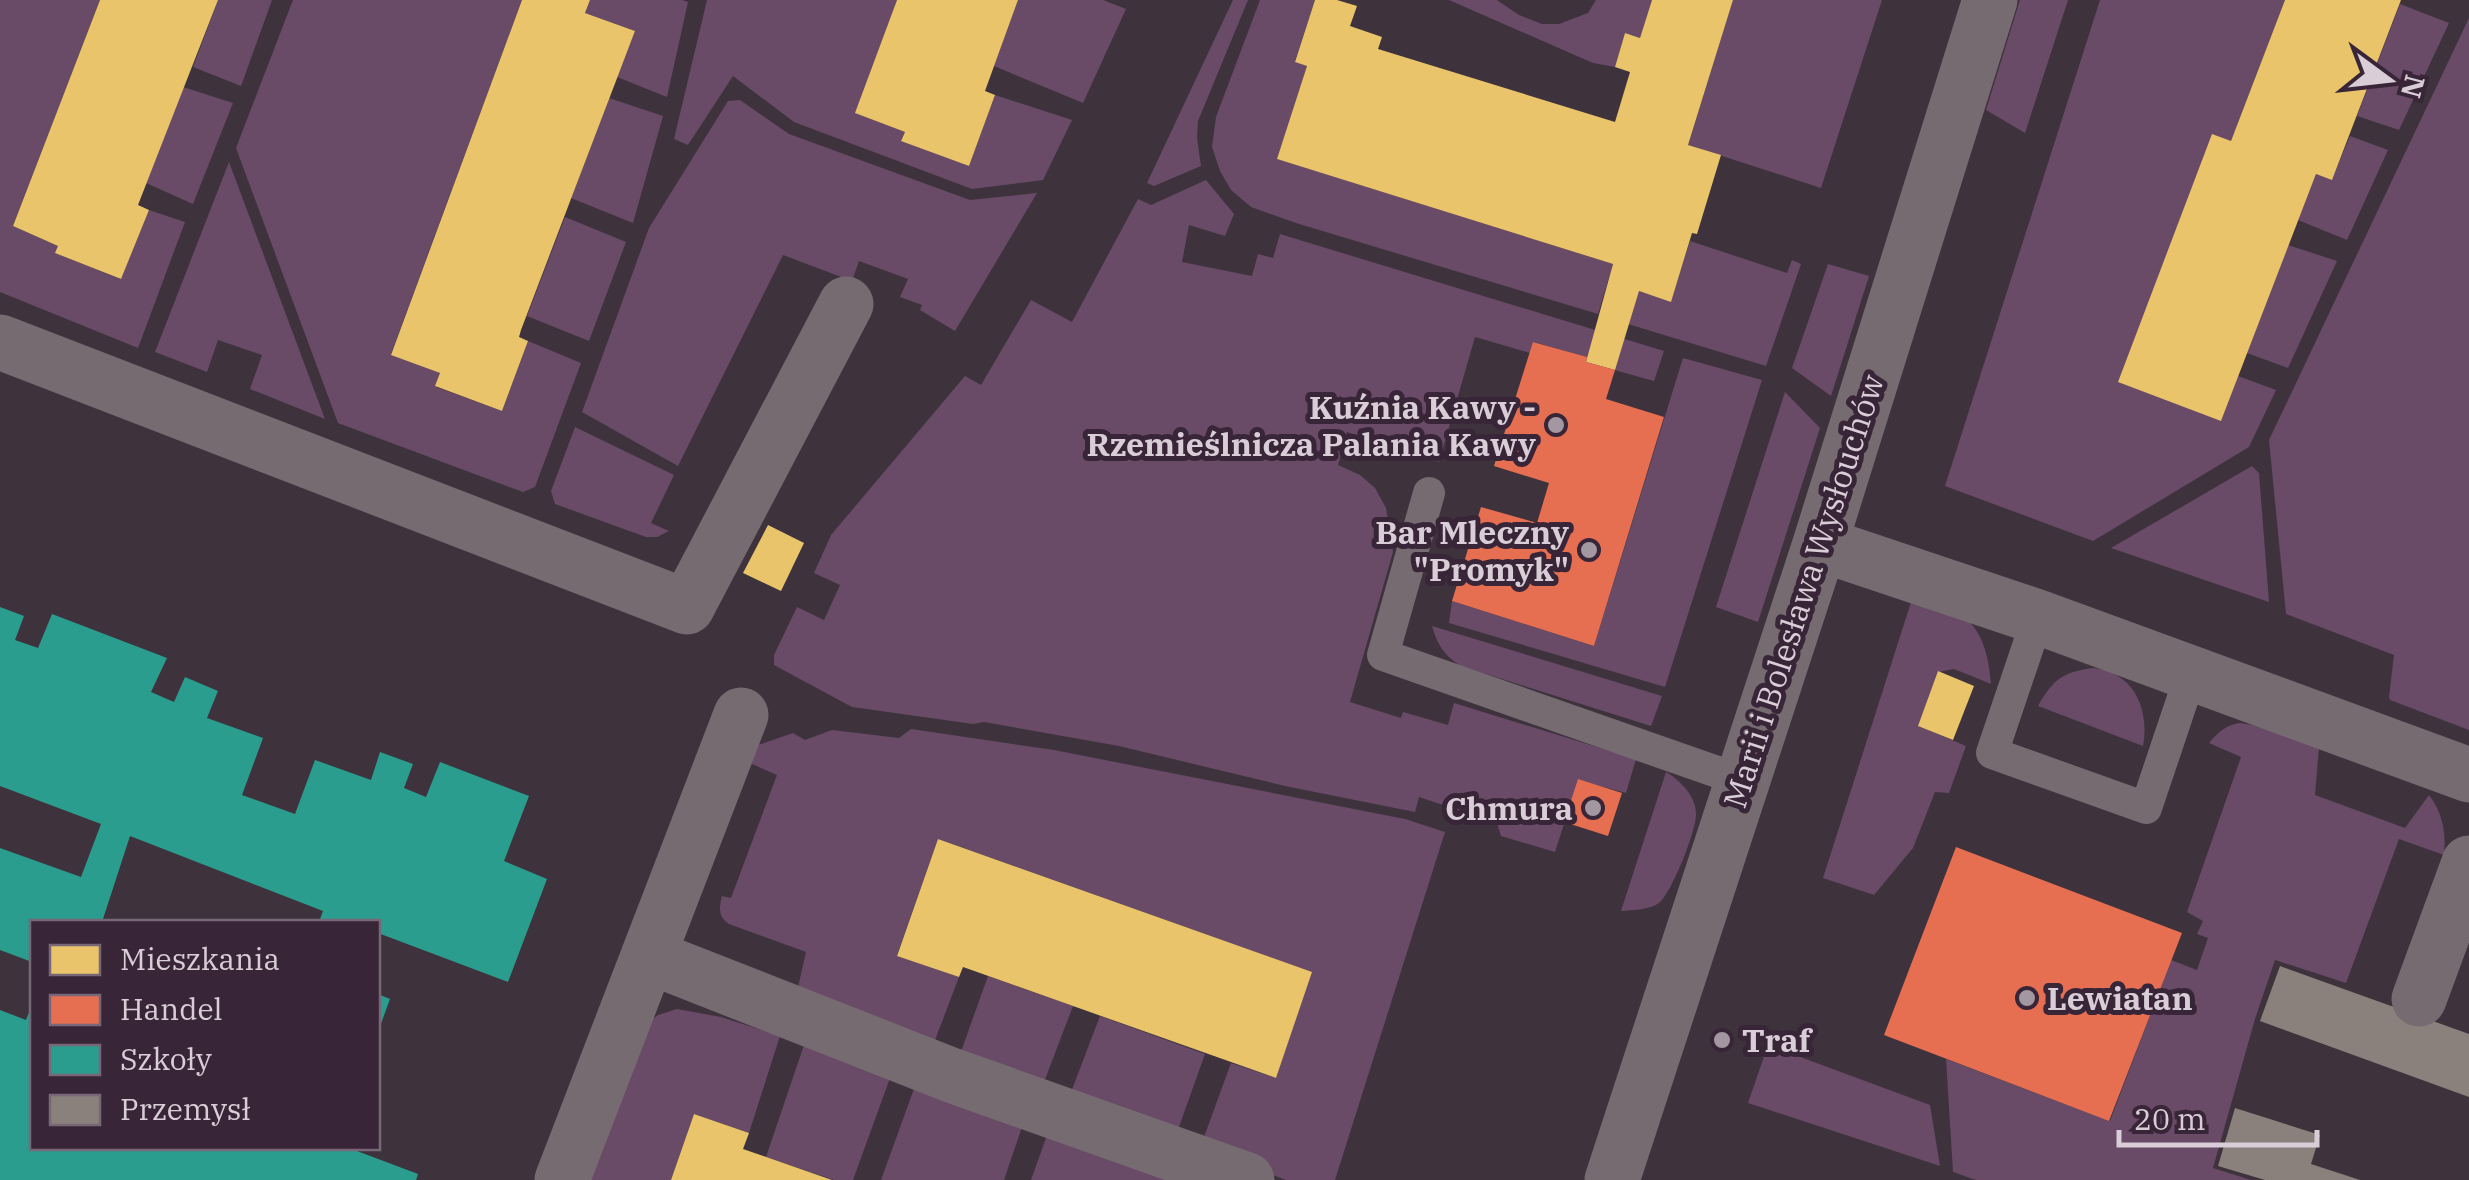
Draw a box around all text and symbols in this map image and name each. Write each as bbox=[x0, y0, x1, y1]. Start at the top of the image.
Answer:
north arrow bbox=[2339, 30, 2439, 130]
text: N bbox=[2393, 71, 2434, 102]
street label: Marii i Bolesława Wysłouchów bbox=[1713, 369, 1893, 813]
place label: Kuźnia Kawy - Rzemieślnicza Palania Kawy bbox=[1086, 386, 1537, 465]
marker: Kuźnia Kawy - Rzemieślnicza Palania Kawy bbox=[1545, 414, 1567, 436]
place label: Bar Mleczny "Promyk" bbox=[1375, 511, 1570, 590]
marker: Bar Mleczny "Promyk" bbox=[1578, 539, 1600, 561]
place label: Chmura bbox=[1445, 787, 1573, 829]
marker: Chmura bbox=[1582, 797, 1604, 819]
legend bbox=[30, 920, 380, 1150]
text: Mieszkania bbox=[120, 939, 280, 978]
place label: Lewiatan bbox=[2047, 977, 2193, 1019]
marker: Lewiatan bbox=[2016, 987, 2038, 1009]
text: Handel bbox=[120, 989, 222, 1028]
place label: Traf bbox=[1742, 1019, 1813, 1061]
marker: Traf bbox=[1711, 1029, 1733, 1051]
text: Szkoły bbox=[120, 1039, 212, 1078]
scale bar bbox=[2119, 1085, 2316, 1147]
text: Przemysł bbox=[120, 1089, 251, 1128]
text: 20 m bbox=[2134, 1099, 2206, 1138]

